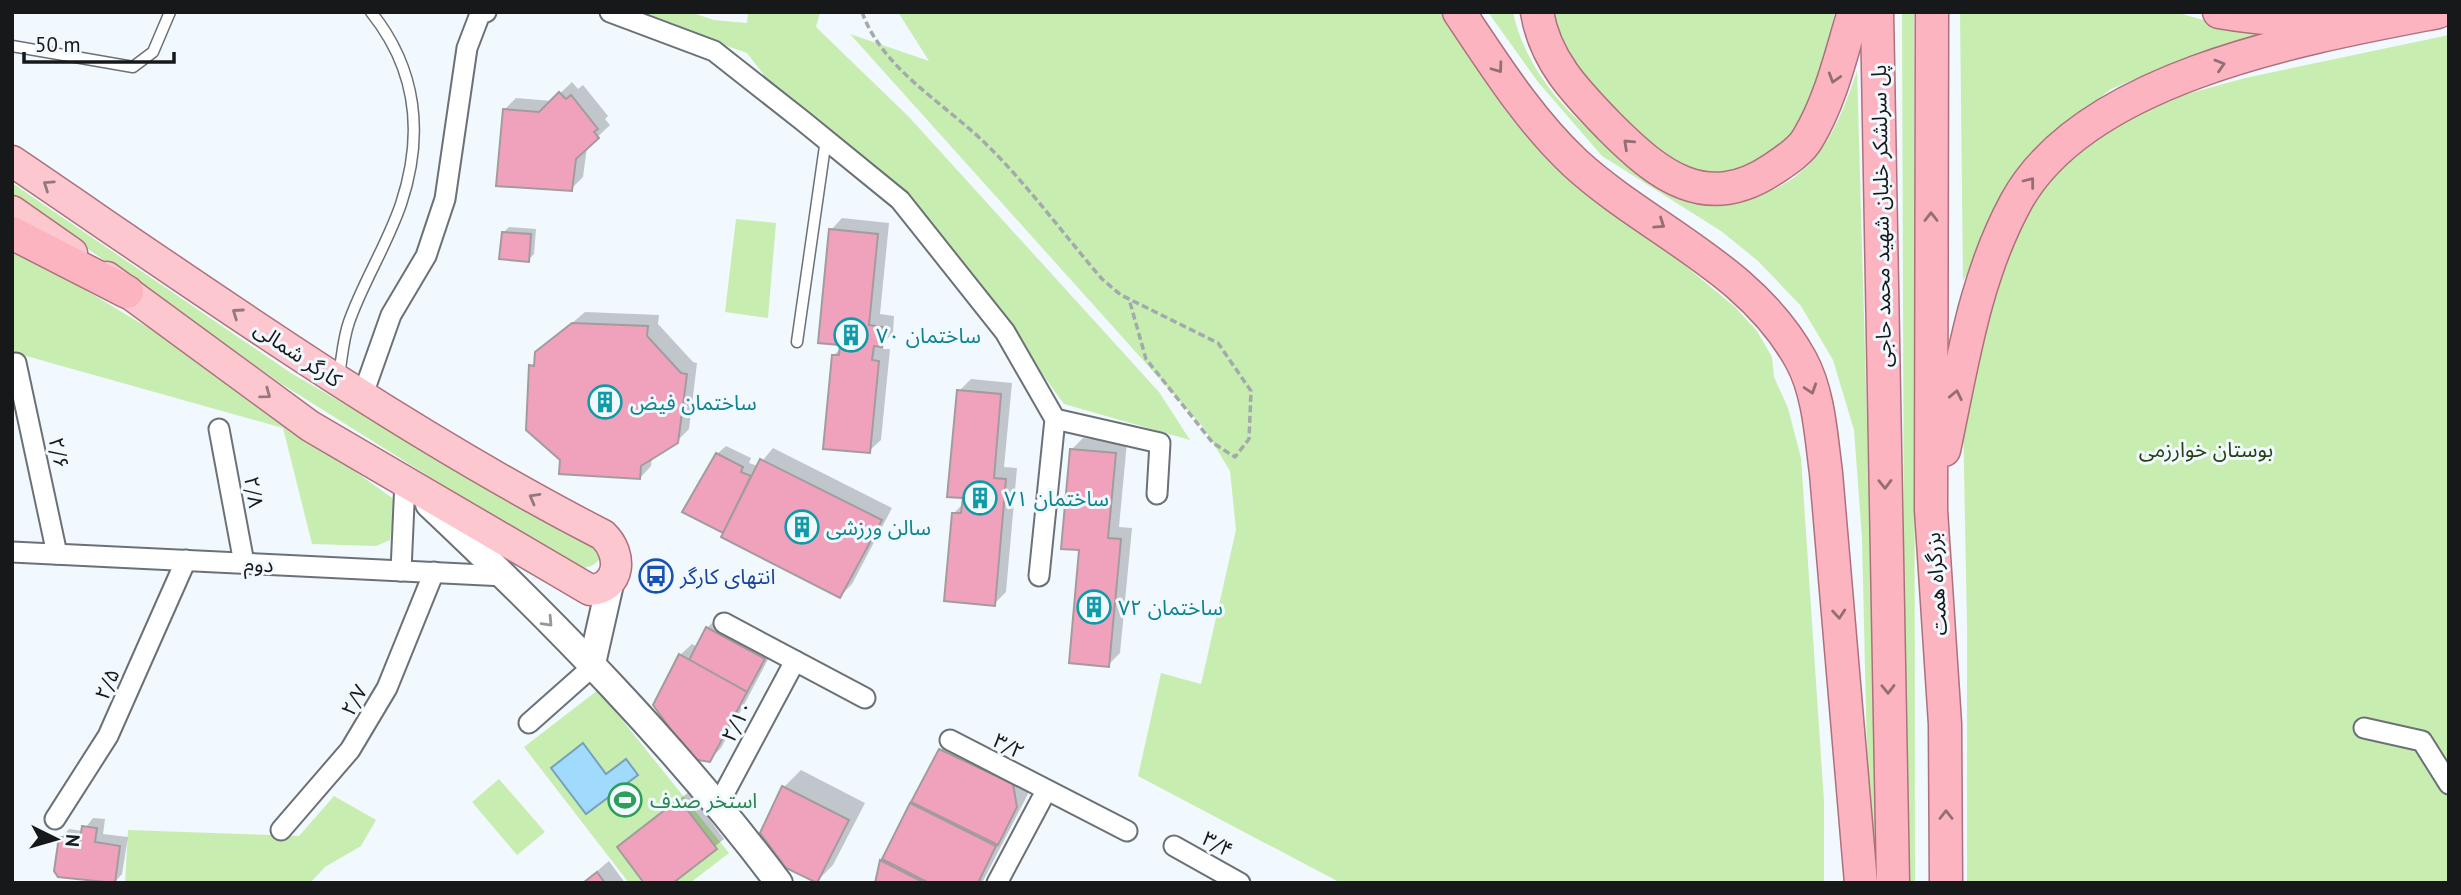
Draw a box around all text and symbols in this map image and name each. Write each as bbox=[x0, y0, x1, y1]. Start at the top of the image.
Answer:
scale bar bbox=[24, 21, 175, 65]
text: 50 m bbox=[35, 31, 81, 58]
one-way arrow bbox=[2214, 59, 2226, 74]
one-way arrow bbox=[1490, 60, 1502, 73]
street label: پل سرلشکر خلبان شهید محمد حاجی bbox=[1865, 64, 1897, 368]
one-way arrow bbox=[1828, 71, 1843, 83]
one-way arrow bbox=[1623, 140, 1636, 152]
one-way arrow bbox=[2022, 178, 2035, 190]
one-way arrow bbox=[43, 181, 56, 194]
one-way arrow bbox=[1923, 211, 1939, 221]
one-way arrow bbox=[1652, 216, 1665, 228]
one-way arrow bbox=[232, 309, 245, 321]
street label: کارگر شمالی bbox=[249, 315, 347, 393]
building icon: ساختمان ۷۰ bbox=[832, 316, 870, 354]
place label: ساختمان ۷۰ bbox=[876, 322, 981, 349]
one-way arrow bbox=[1802, 382, 1817, 394]
building icon: ساختمان فیض bbox=[586, 383, 624, 421]
one-way arrow bbox=[258, 386, 271, 398]
place label: ساختمان فیض bbox=[630, 389, 757, 416]
one-way arrow bbox=[1947, 389, 1962, 401]
street label: ۲/۶ bbox=[43, 435, 75, 471]
park label: بوستان خوارزمی bbox=[2139, 436, 2273, 463]
street label: ۲/۸ bbox=[238, 474, 270, 510]
building icon: ساختمان ۷۱ bbox=[961, 479, 999, 517]
one-way arrow bbox=[1877, 479, 1893, 490]
place label: ساختمان ۷۱ bbox=[1004, 485, 1109, 512]
one-way arrow bbox=[528, 492, 541, 506]
building icon: سالن ورزشی bbox=[783, 508, 821, 546]
place label: سالن ورزشی bbox=[826, 514, 931, 541]
street label: بزرگراه همت bbox=[1919, 531, 1953, 637]
street label: دوم bbox=[243, 550, 274, 581]
bus stop icon: انتهای کارگر bbox=[637, 557, 675, 595]
place label: انتهای کارگر bbox=[679, 563, 775, 590]
building icon: ساختمان ۷۲ bbox=[1075, 588, 1113, 626]
place label: ساختمان ۷۲ bbox=[1118, 594, 1223, 621]
one-way arrow bbox=[1831, 609, 1846, 620]
one-way arrow bbox=[540, 614, 553, 627]
street label: ۲/۵ bbox=[88, 664, 126, 704]
street label: ۲/۷ bbox=[334, 680, 374, 720]
one-way arrow bbox=[1881, 684, 1896, 695]
street label: ۲/۱۰ bbox=[715, 695, 759, 747]
street label: ۳/۲ bbox=[989, 727, 1029, 765]
sports icon: استخر صدف bbox=[606, 781, 644, 819]
place label: استخر صدف bbox=[650, 787, 757, 814]
north arrow bbox=[21, 804, 91, 874]
one-way arrow bbox=[1938, 809, 1954, 819]
street label: ۳/۴ bbox=[1198, 825, 1238, 863]
text: N bbox=[60, 833, 85, 848]

